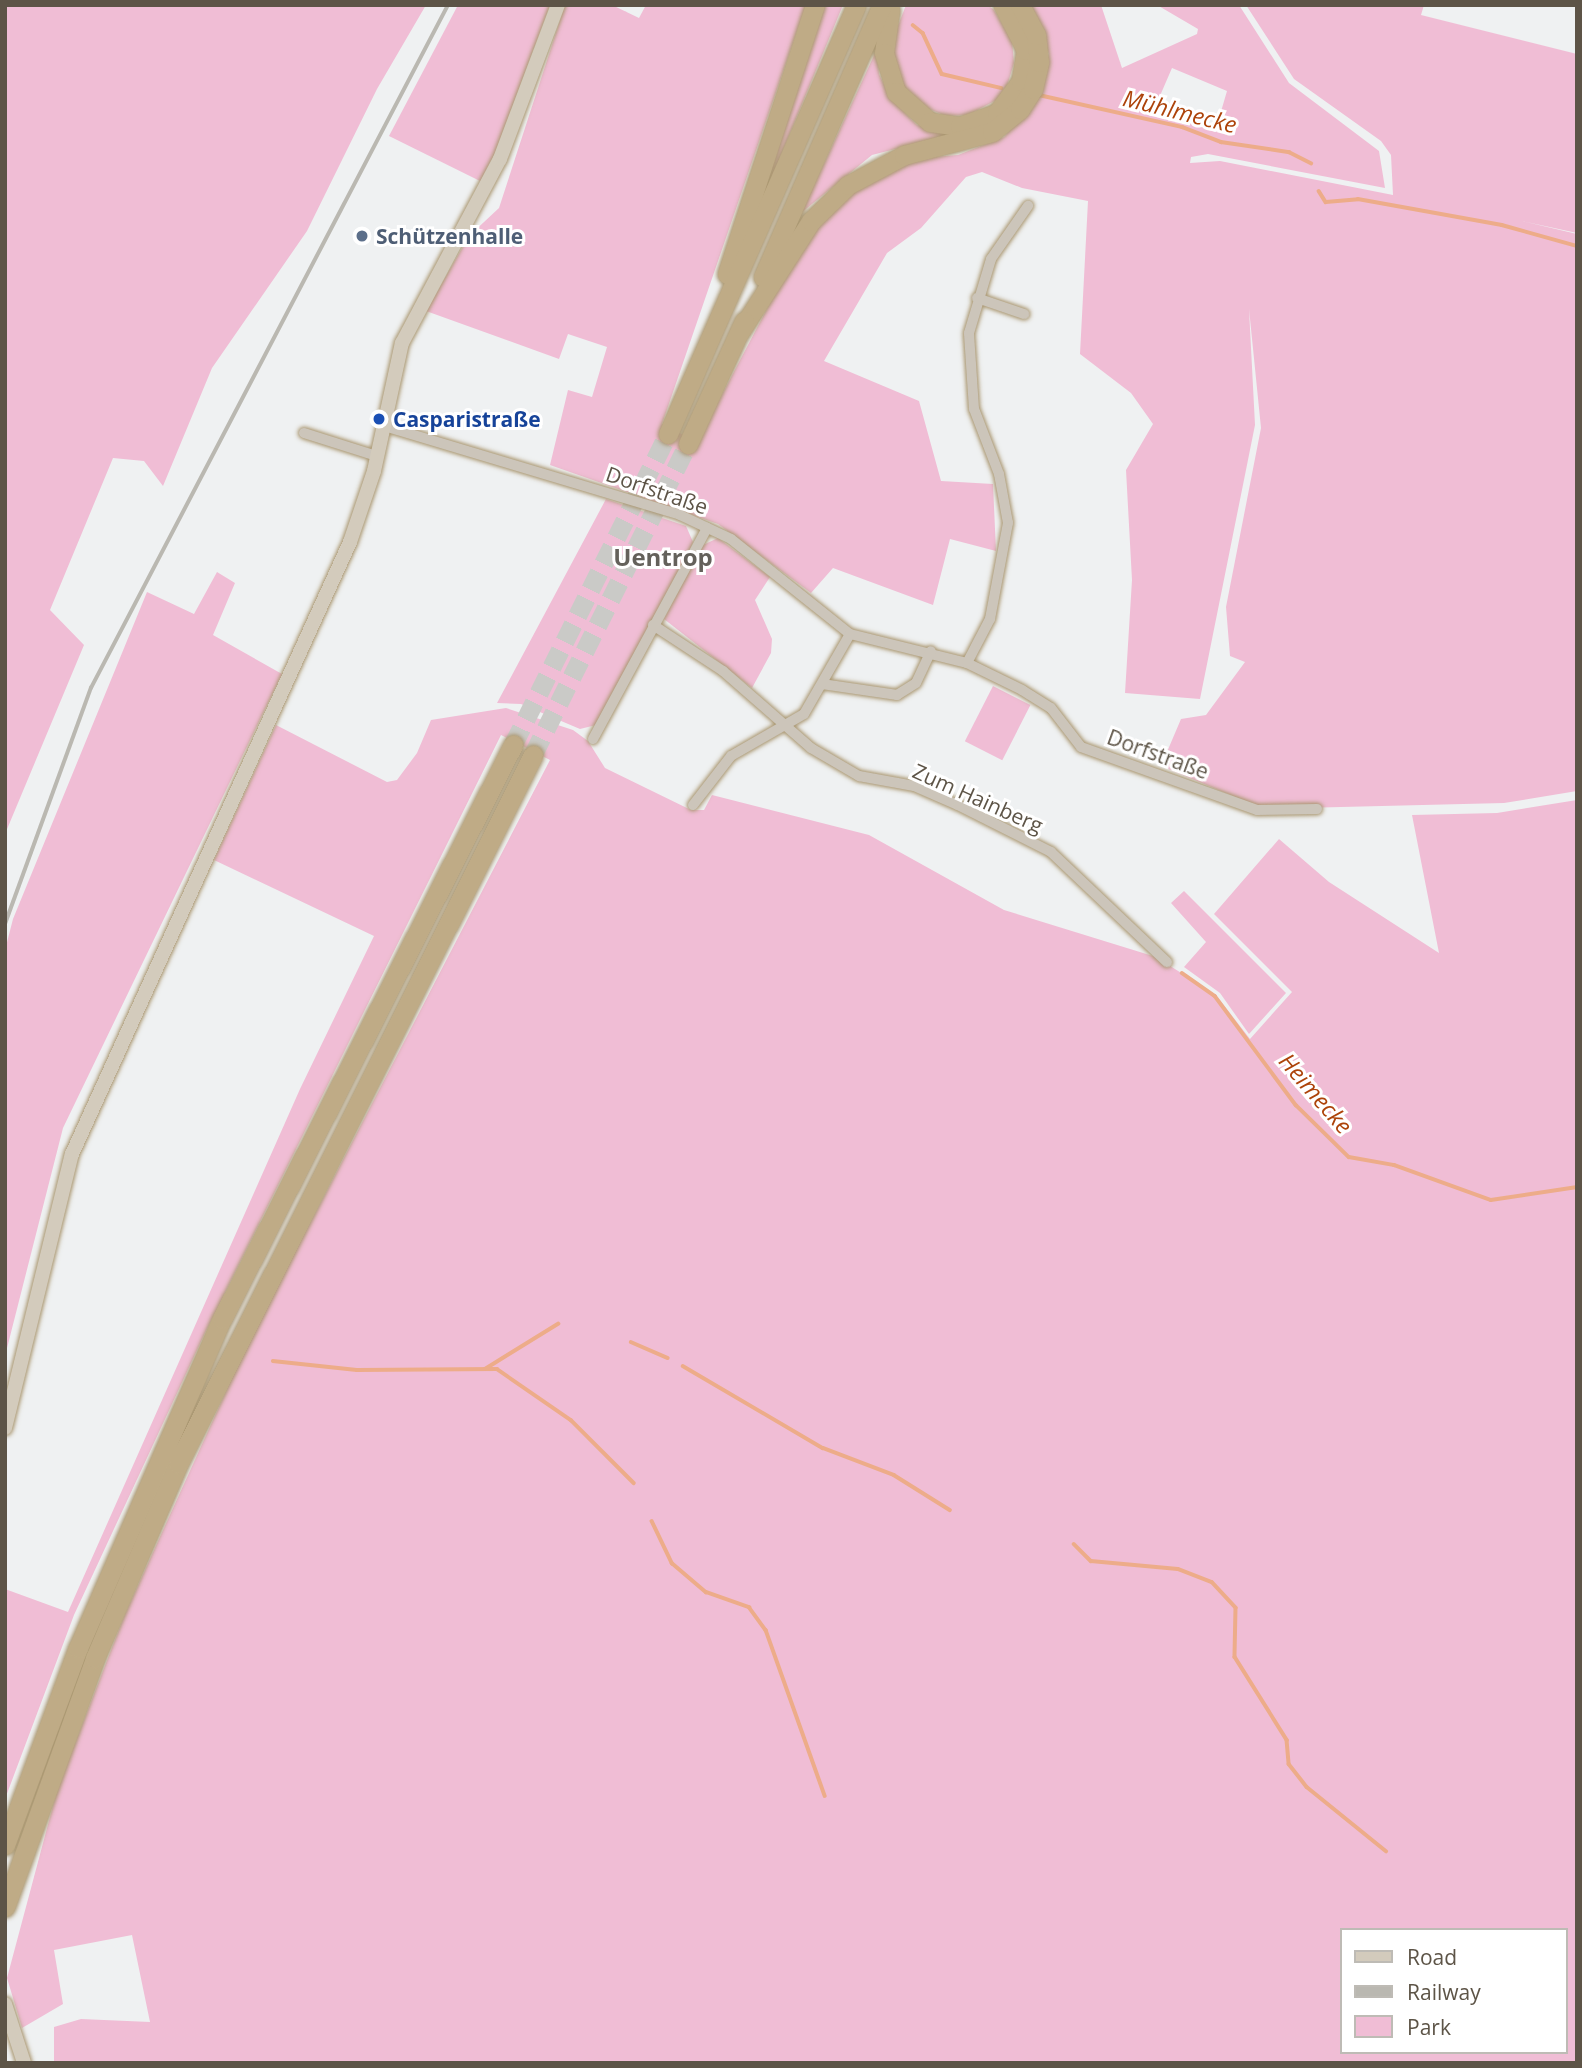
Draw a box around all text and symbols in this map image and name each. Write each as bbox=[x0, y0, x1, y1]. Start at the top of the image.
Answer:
water label: Mühlmecke bbox=[1120, 84, 1240, 138]
place label: Schützenhalle bbox=[376, 223, 523, 249]
marker: Schützenhalle bbox=[354, 228, 370, 244]
place label: Casparistraße bbox=[393, 406, 541, 432]
marker: Casparistraße bbox=[371, 411, 387, 427]
street label: Dorfstraße bbox=[603, 461, 711, 519]
district label: Uentrop bbox=[613, 543, 713, 571]
street label: Dorfstraße bbox=[1104, 724, 1212, 784]
street label: Zum Hainberg bbox=[909, 758, 1047, 838]
water label: Heimecke bbox=[1274, 1047, 1358, 1139]
legend bbox=[1340, 1928, 1568, 2054]
text: Road bbox=[1407, 1943, 1457, 1971]
text: Railway bbox=[1407, 1978, 1481, 2006]
text: Park bbox=[1407, 2013, 1451, 2041]

